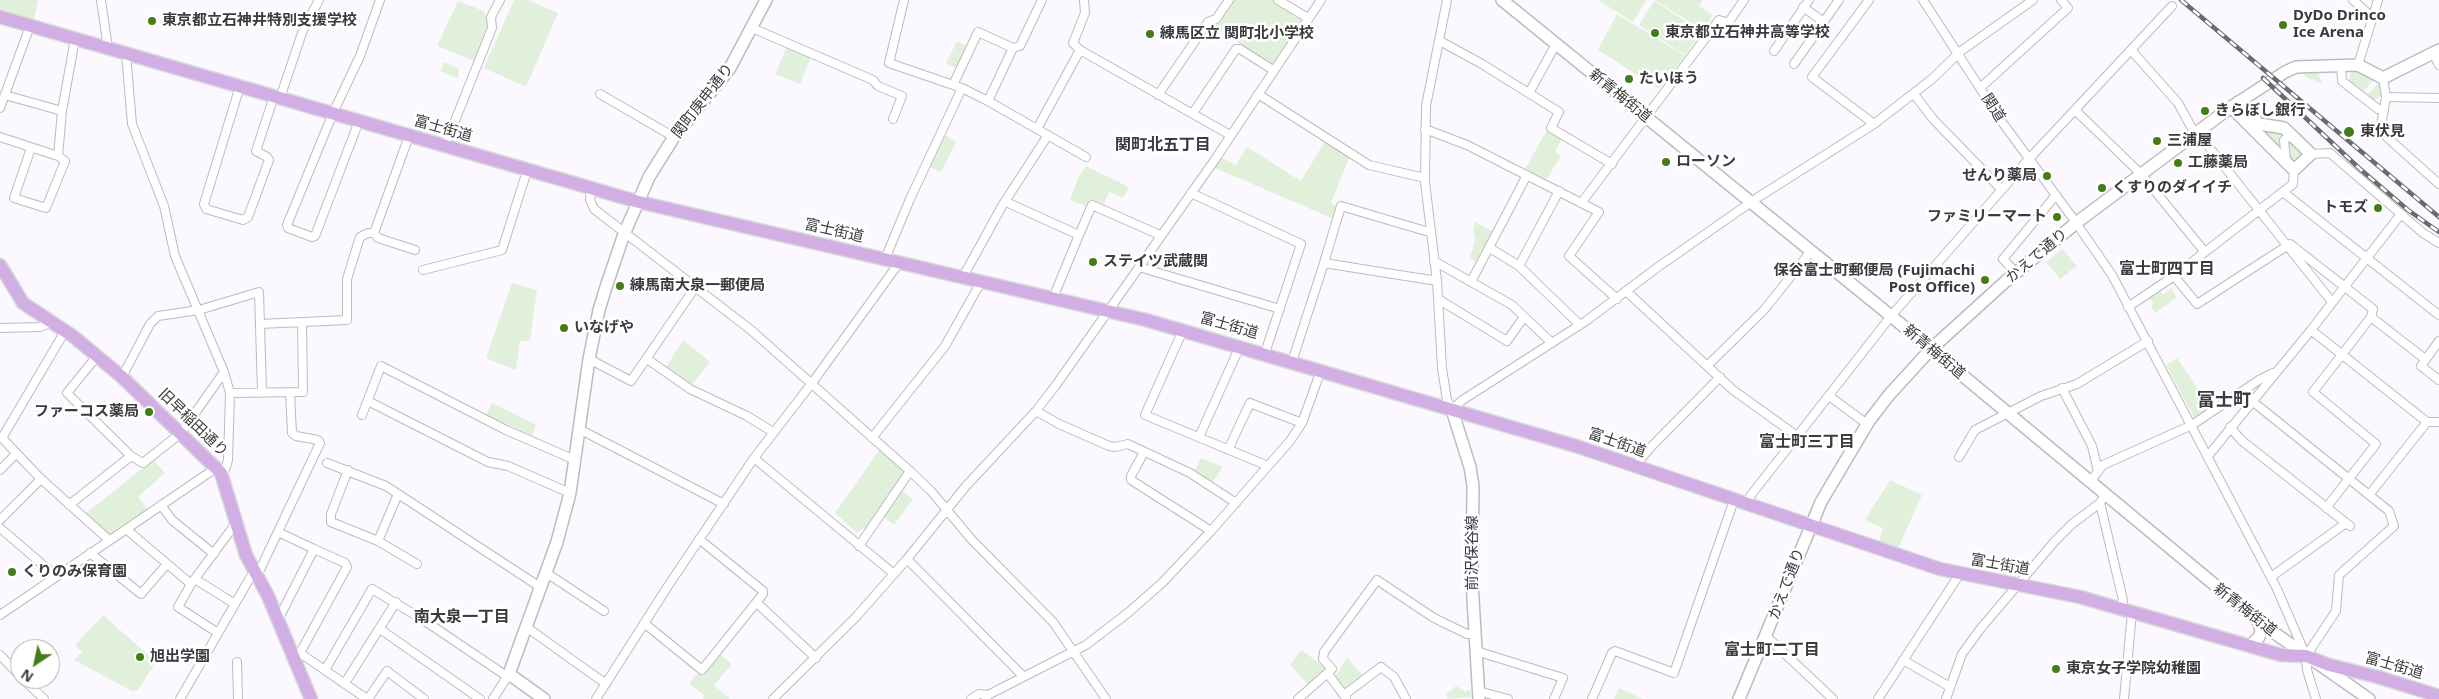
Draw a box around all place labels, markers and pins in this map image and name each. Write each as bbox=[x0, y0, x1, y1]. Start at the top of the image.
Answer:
place label: DyDo Drinco Ice Arena bbox=[2293, 7, 2386, 42]
place label: 東京都立石神井特別支援学校 bbox=[162, 12, 357, 30]
marker: 東京都立石神井特別支援学校 bbox=[146, 15, 158, 27]
marker: DyDo Drinco Ice Arena bbox=[2277, 19, 2289, 31]
place label: 東京都立石神井高等学校 bbox=[1665, 24, 1830, 42]
place label: 練馬区立 関町北小学校 bbox=[1160, 25, 1314, 43]
marker: 東京都立石神井高等学校 bbox=[1649, 27, 1661, 39]
marker: 練馬区立 関町北小学校 bbox=[1144, 28, 1156, 40]
place label: たいほう bbox=[1639, 70, 1699, 88]
marker: たいほう bbox=[1623, 73, 1635, 85]
place label: きらぼし銀行 bbox=[2215, 102, 2305, 120]
marker: きらぼし銀行 bbox=[2199, 105, 2211, 117]
place label: 東伏見 bbox=[2360, 123, 2405, 141]
marker: 東伏見 bbox=[2342, 125, 2356, 139]
place label: 三浦屋 bbox=[2167, 132, 2212, 150]
marker: 三浦屋 bbox=[2151, 135, 2163, 147]
place label: ローソン bbox=[1676, 153, 1736, 171]
place label: 工藤薬局 bbox=[2188, 154, 2248, 172]
marker: ローソン bbox=[1660, 156, 1672, 168]
marker: 工藤薬局 bbox=[2172, 157, 2184, 169]
place label: せんり薬局 bbox=[1962, 167, 2037, 185]
marker: せんり薬局 bbox=[2041, 170, 2053, 182]
place label: くすりのダイイチ bbox=[2112, 179, 2232, 197]
marker: くすりのダイイチ bbox=[2096, 182, 2108, 194]
place label: トモズ bbox=[2323, 199, 2368, 217]
marker: トモズ bbox=[2372, 202, 2384, 214]
place label: ファミリーマート bbox=[1927, 208, 2047, 226]
marker: ファミリーマート bbox=[2051, 211, 2063, 223]
place label: ステイツ武蔵関 bbox=[1103, 253, 1208, 271]
marker: ステイツ武蔵関 bbox=[1087, 256, 1099, 268]
place label: 保谷富士町郵便局 (Fujimachi Post Office) bbox=[1773, 262, 1975, 297]
marker: 保谷富士町郵便局 (Fujimachi Post Office) bbox=[1979, 274, 1991, 286]
place label: 練馬南大泉一郵便局 bbox=[630, 277, 765, 295]
marker: 練馬南大泉一郵便局 bbox=[614, 280, 626, 292]
place label: いなげや bbox=[574, 319, 634, 337]
marker: いなげや bbox=[558, 322, 570, 334]
place label: ファーコス薬局 bbox=[34, 403, 139, 421]
marker: ファーコス薬局 bbox=[143, 406, 155, 418]
place label: くりのみ保育園 bbox=[22, 563, 127, 581]
marker: くりのみ保育園 bbox=[6, 566, 18, 578]
place label: 旭出学園 bbox=[150, 648, 210, 666]
marker: 旭出学園 bbox=[134, 651, 146, 663]
place label: 東京女子学院幼稚園 bbox=[2066, 660, 2201, 678]
marker: 東京女子学院幼稚園 bbox=[2050, 663, 2062, 675]

